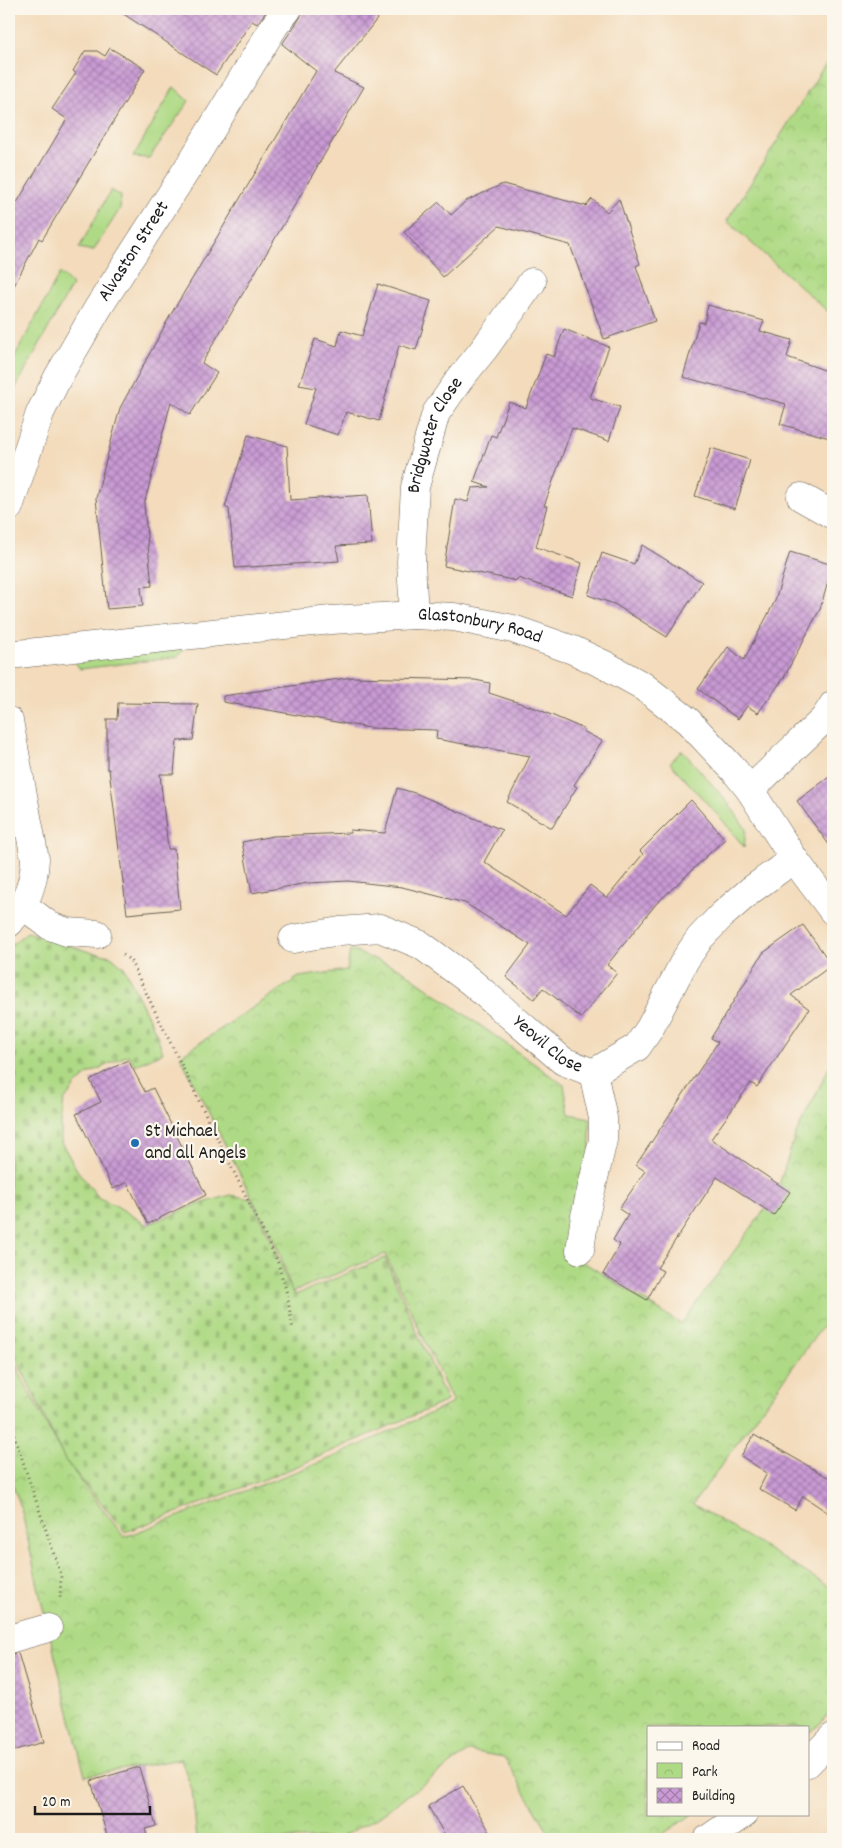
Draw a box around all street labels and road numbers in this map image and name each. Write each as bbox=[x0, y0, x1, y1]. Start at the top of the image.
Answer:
street label: Alvaston Street bbox=[92, 196, 176, 307]
street label: Bridgwater Close bbox=[401, 372, 470, 494]
street label: Glastonbury Road bbox=[417, 602, 546, 652]
street label: Yeovil Close bbox=[506, 1010, 586, 1081]

